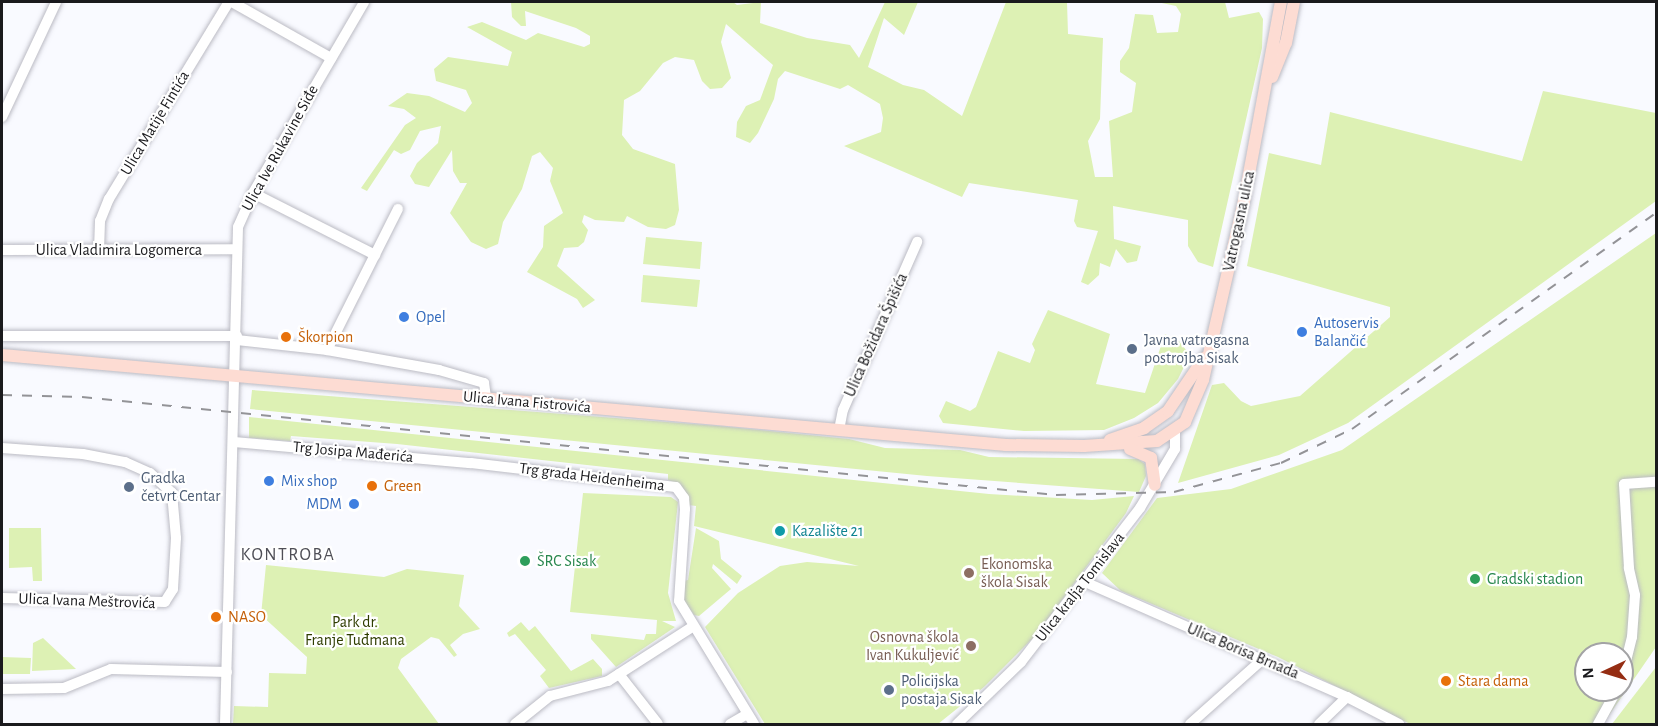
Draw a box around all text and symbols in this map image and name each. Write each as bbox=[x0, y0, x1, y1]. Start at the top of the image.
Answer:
street label: Ulica Matije Fintića bbox=[116, 67, 194, 179]
street label: Ulica Ive Rukavine Siđe bbox=[237, 82, 323, 214]
street label: Vatrogasna ulica bbox=[1219, 169, 1259, 273]
street label: Ulica Vladimira Logomerca bbox=[36, 240, 202, 260]
street label: Ulica Božidara Špišića bbox=[840, 270, 912, 400]
place label: Opel bbox=[416, 307, 446, 327]
marker: Opel bbox=[397, 310, 411, 324]
place label: Autoservis Balančić bbox=[1314, 313, 1379, 351]
marker: Autoservis Balančić bbox=[1295, 325, 1309, 339]
place label: Škorpion bbox=[298, 327, 353, 347]
marker: Škorpion bbox=[279, 330, 293, 344]
place label: Javna vatrogasna postrojba Sisak bbox=[1144, 330, 1249, 368]
marker: Javna vatrogasna postrojba Sisak bbox=[1125, 342, 1139, 356]
street label: Ulica Ivana Fistrovića bbox=[462, 387, 592, 417]
street label: Trg Josipa Mađerića bbox=[292, 437, 414, 467]
street label: Trg grada Heidenheima bbox=[518, 459, 666, 495]
place label: Gradka četvrt Centar bbox=[141, 468, 220, 506]
place label: Mix shop bbox=[281, 471, 337, 491]
marker: Mix shop bbox=[262, 474, 276, 488]
place label: Green bbox=[384, 476, 421, 496]
marker: Green bbox=[365, 479, 379, 493]
marker: Gradka četvrt Centar bbox=[122, 480, 136, 494]
place label: MDM bbox=[306, 494, 342, 514]
marker: MDM bbox=[347, 497, 361, 511]
place label: Kazalište 21 bbox=[792, 521, 863, 541]
marker: Kazalište 21 bbox=[773, 524, 787, 538]
street label: Ulica kralja Tomislava bbox=[1031, 528, 1129, 646]
district label: KONTROBA bbox=[240, 544, 336, 566]
place label: ŠRC Sisak bbox=[537, 551, 596, 571]
marker: ŠRC Sisak bbox=[518, 554, 532, 568]
place label: Ekonomska škola Sisak bbox=[981, 554, 1052, 592]
marker: Ekonomska škola Sisak bbox=[962, 566, 976, 580]
place label: Gradski stadion bbox=[1487, 569, 1583, 589]
marker: Gradski stadion bbox=[1468, 572, 1482, 586]
street label: Ulica Ivana Meštrovića bbox=[18, 589, 156, 613]
place label: NASO bbox=[228, 607, 266, 627]
marker: NASO bbox=[209, 610, 223, 624]
park label: Park dr. Franje Tuđmana bbox=[305, 612, 405, 650]
street label: Ulica Borisa Brnada bbox=[1184, 619, 1302, 683]
place label: Osnovna škola Ivan Kukuljević bbox=[866, 627, 959, 665]
marker: Osnovna škola Ivan Kukuljević bbox=[964, 639, 978, 653]
north arrow bbox=[1574, 642, 1634, 702]
text: N bbox=[1580, 667, 1596, 679]
place label: Policijska postaja Sisak bbox=[901, 671, 982, 709]
place label: Stara dama bbox=[1458, 671, 1529, 691]
marker: Stara dama bbox=[1439, 674, 1453, 688]
marker: Policijska postaja Sisak bbox=[882, 683, 896, 697]

